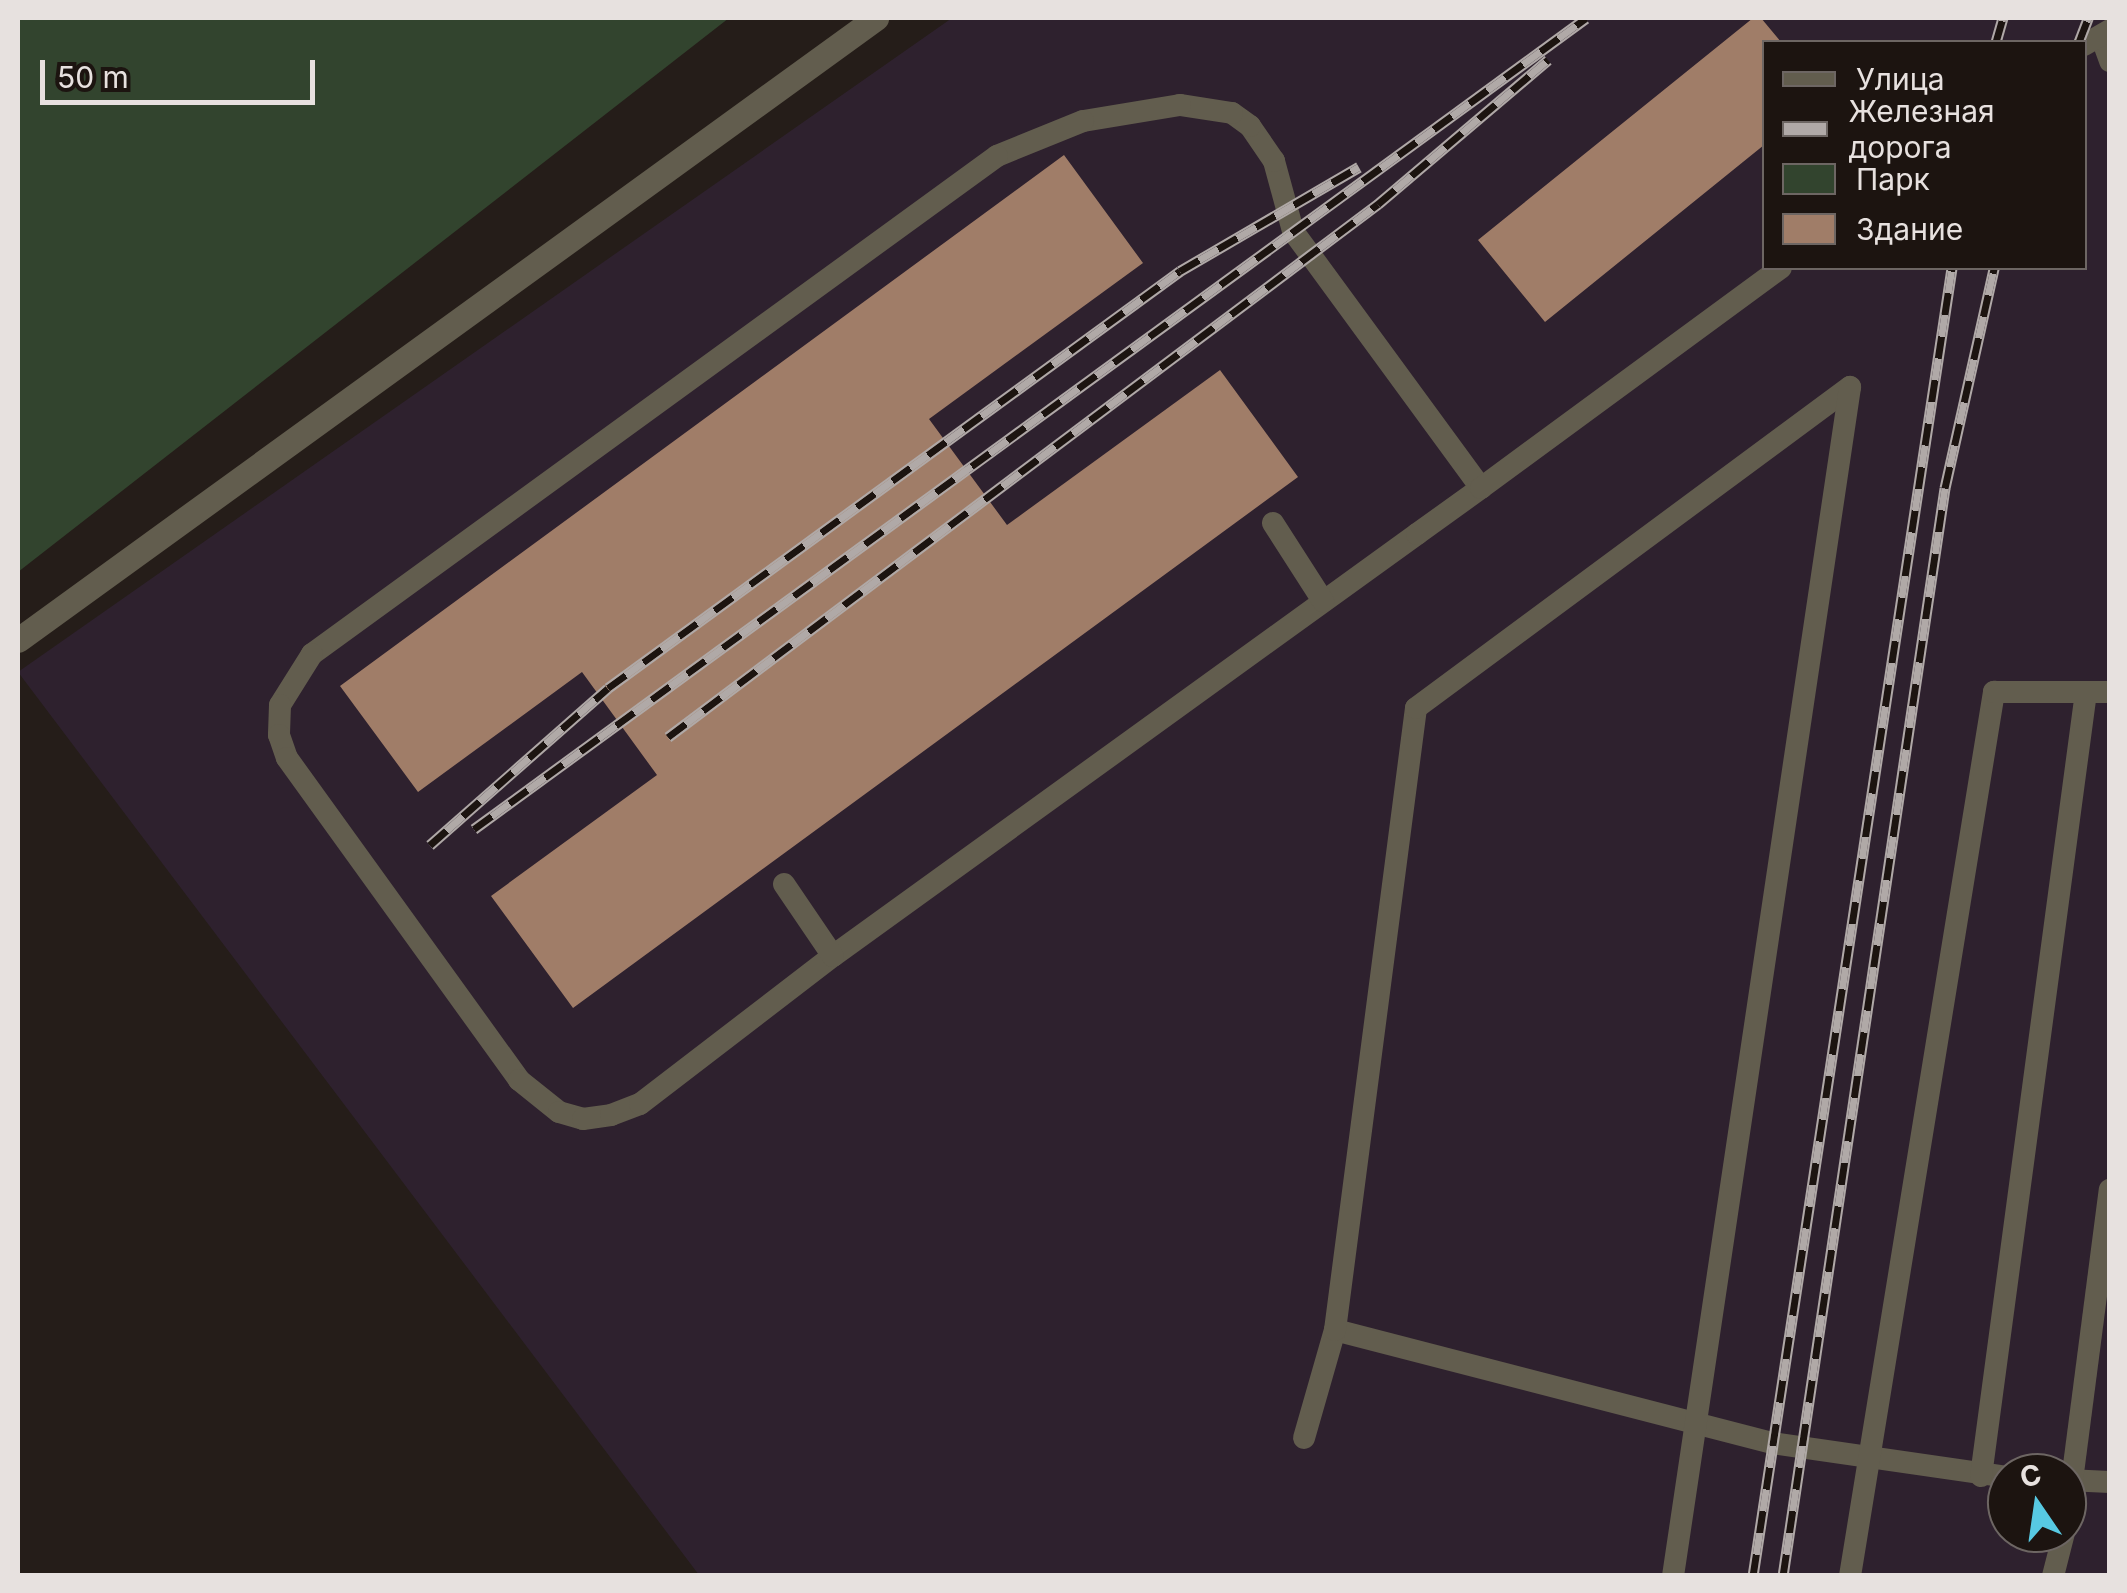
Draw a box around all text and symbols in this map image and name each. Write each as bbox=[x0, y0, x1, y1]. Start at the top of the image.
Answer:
scale bar bbox=[45, 40, 320, 102]
legend bbox=[1762, 40, 2087, 270]
text: 50 m bbox=[57, 59, 129, 95]
text: Улица bbox=[1856, 61, 1945, 97]
text: Железная дорога bbox=[1848, 93, 1995, 165]
text: Парк bbox=[1856, 161, 1930, 197]
text: Здание bbox=[1856, 211, 1963, 247]
north arrow bbox=[1987, 1453, 2087, 1553]
text: С bbox=[2017, 1457, 2045, 1495]

